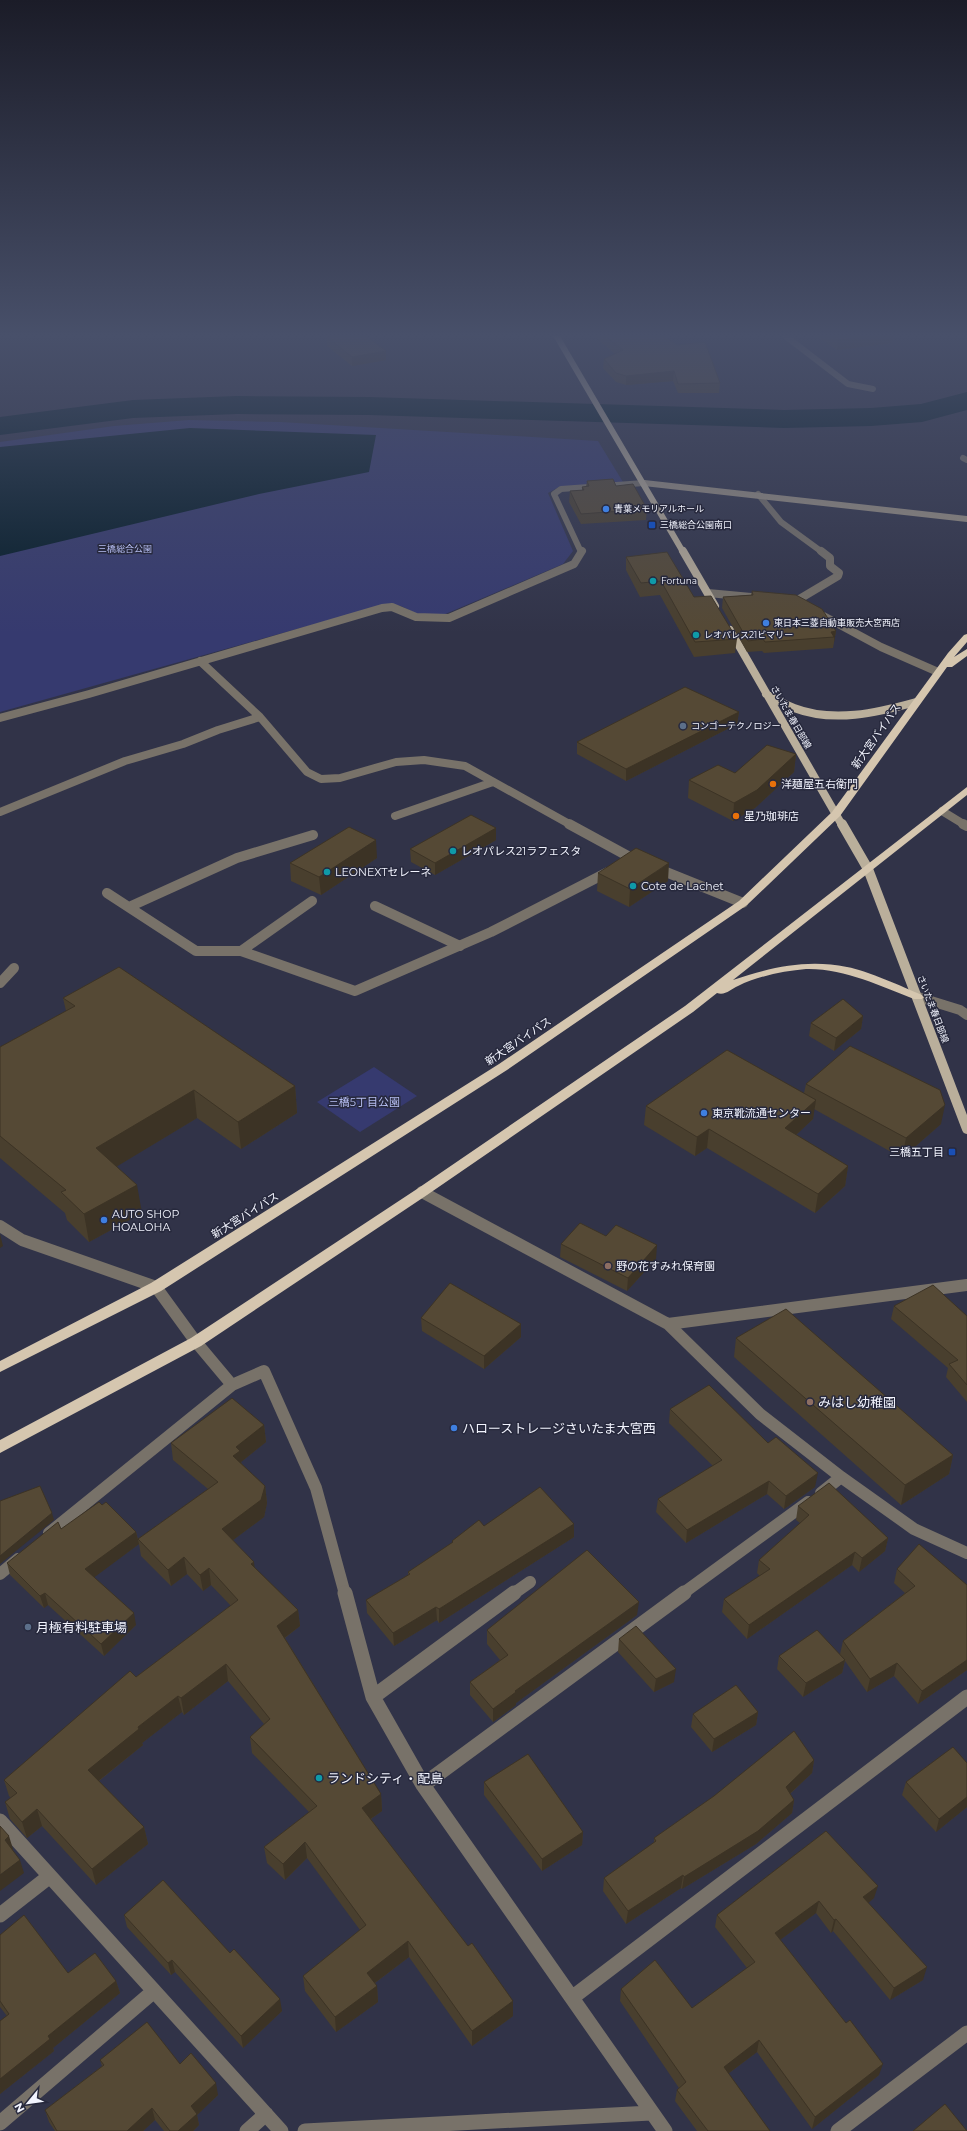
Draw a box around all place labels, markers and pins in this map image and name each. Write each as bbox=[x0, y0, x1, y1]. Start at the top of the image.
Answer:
place label: 青葉メモリアルホール bbox=[614, 503, 704, 514]
marker: 青葉メモリアルホール bbox=[601, 504, 611, 514]
place label: 三橋総合公園南口 bbox=[660, 519, 732, 530]
marker: 三橋総合公園南口 bbox=[647, 520, 657, 530]
place label: Fortuna bbox=[661, 575, 697, 586]
marker: Fortuna bbox=[648, 576, 658, 586]
place label: 東日本三菱自動車販売大宮西店 bbox=[774, 617, 900, 628]
marker: 東日本三菱自動車販売大宮西店 bbox=[761, 618, 771, 628]
place label: レオパレス21ビマリー bbox=[704, 629, 793, 640]
marker: レオパレス21ビマリー bbox=[691, 630, 701, 640]
place label: コンゴーテクノロジー bbox=[691, 720, 780, 731]
marker: コンゴーテクノロジー bbox=[678, 721, 688, 731]
place label: 洋麺屋五右衛門 bbox=[781, 777, 858, 791]
marker: 洋麺屋五右衛門 bbox=[768, 779, 778, 789]
place label: 星乃珈琲店 bbox=[744, 809, 799, 823]
marker: 星乃珈琲店 bbox=[731, 811, 741, 821]
place label: レオパレス21ラフェスタ bbox=[461, 844, 581, 858]
marker: レオパレス21ラフェスタ bbox=[448, 846, 458, 856]
place label: LEONEXTセレーネ bbox=[335, 865, 431, 879]
marker: LEONEXTセレーネ bbox=[322, 867, 332, 877]
place label: Cote de Lachet bbox=[641, 879, 724, 893]
marker: Cote de Lachet bbox=[628, 881, 638, 891]
place label: 東京靴流通センター bbox=[712, 1106, 811, 1120]
marker: 東京靴流通センター bbox=[699, 1108, 709, 1118]
place label: 三橋五丁目 bbox=[889, 1145, 944, 1159]
marker: 三橋五丁目 bbox=[947, 1147, 957, 1157]
place label: AUTO SHOP HOALOHA bbox=[112, 1207, 180, 1234]
marker: AUTO SHOP HOALOHA bbox=[99, 1215, 109, 1225]
place label: 野の花すみれ保育園 bbox=[616, 1259, 715, 1273]
marker: 野の花すみれ保育園 bbox=[603, 1261, 613, 1271]
place label: みはし幼稚園 bbox=[818, 1394, 896, 1410]
marker: みはし幼稚園 bbox=[805, 1397, 815, 1407]
place label: ハローストレージさいたま大宮西 bbox=[462, 1420, 656, 1436]
marker: ハローストレージさいたま大宮西 bbox=[449, 1423, 459, 1433]
place label: 月極有料駐車場 bbox=[36, 1619, 127, 1635]
marker: 月極有料駐車場 bbox=[23, 1622, 33, 1632]
place label: ランドシティ・配島 bbox=[327, 1770, 443, 1786]
marker: ランドシティ・配島 bbox=[314, 1773, 324, 1783]

